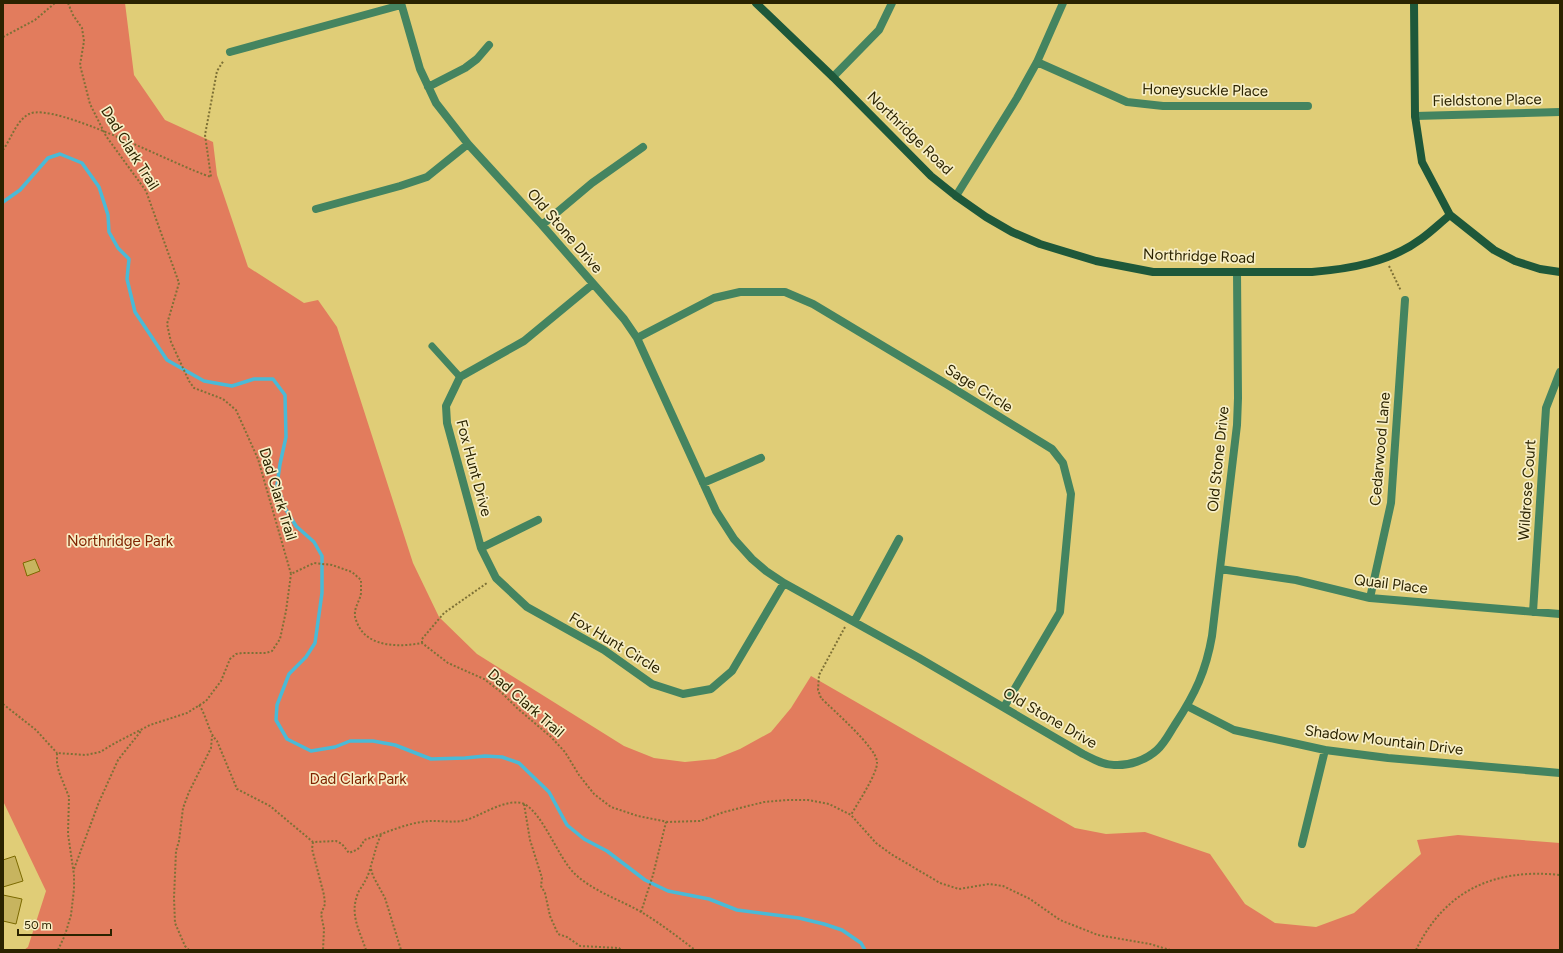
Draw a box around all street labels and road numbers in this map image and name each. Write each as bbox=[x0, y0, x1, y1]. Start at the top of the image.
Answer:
street label: Honeysuckle Place bbox=[1142, 80, 1268, 100]
street label: Northridge Road bbox=[863, 88, 957, 178]
street label: Fieldstone Place bbox=[1432, 90, 1542, 110]
street label: Dad Clark Trail bbox=[97, 103, 163, 193]
street label: Old Stone Drive bbox=[523, 185, 607, 277]
street label: Northridge Road bbox=[1143, 245, 1255, 267]
street label: Sage Circle bbox=[942, 360, 1016, 416]
street label: Cedarwood Lane bbox=[1366, 391, 1394, 507]
street label: Old Stone Drive bbox=[1204, 405, 1232, 513]
street label: Fox Hunt Drive bbox=[452, 418, 496, 518]
street label: Wildrose Court bbox=[1514, 439, 1540, 541]
street label: Dad Clark Trail bbox=[255, 446, 301, 542]
street label: Quail Place bbox=[1353, 571, 1429, 597]
street label: Fox Hunt Circle bbox=[566, 609, 664, 677]
street label: Dad Clark Trail bbox=[484, 665, 568, 741]
street label: Old Stone Drive bbox=[1000, 684, 1100, 752]
street label: Shadow Mountain Drive bbox=[1304, 721, 1464, 759]

